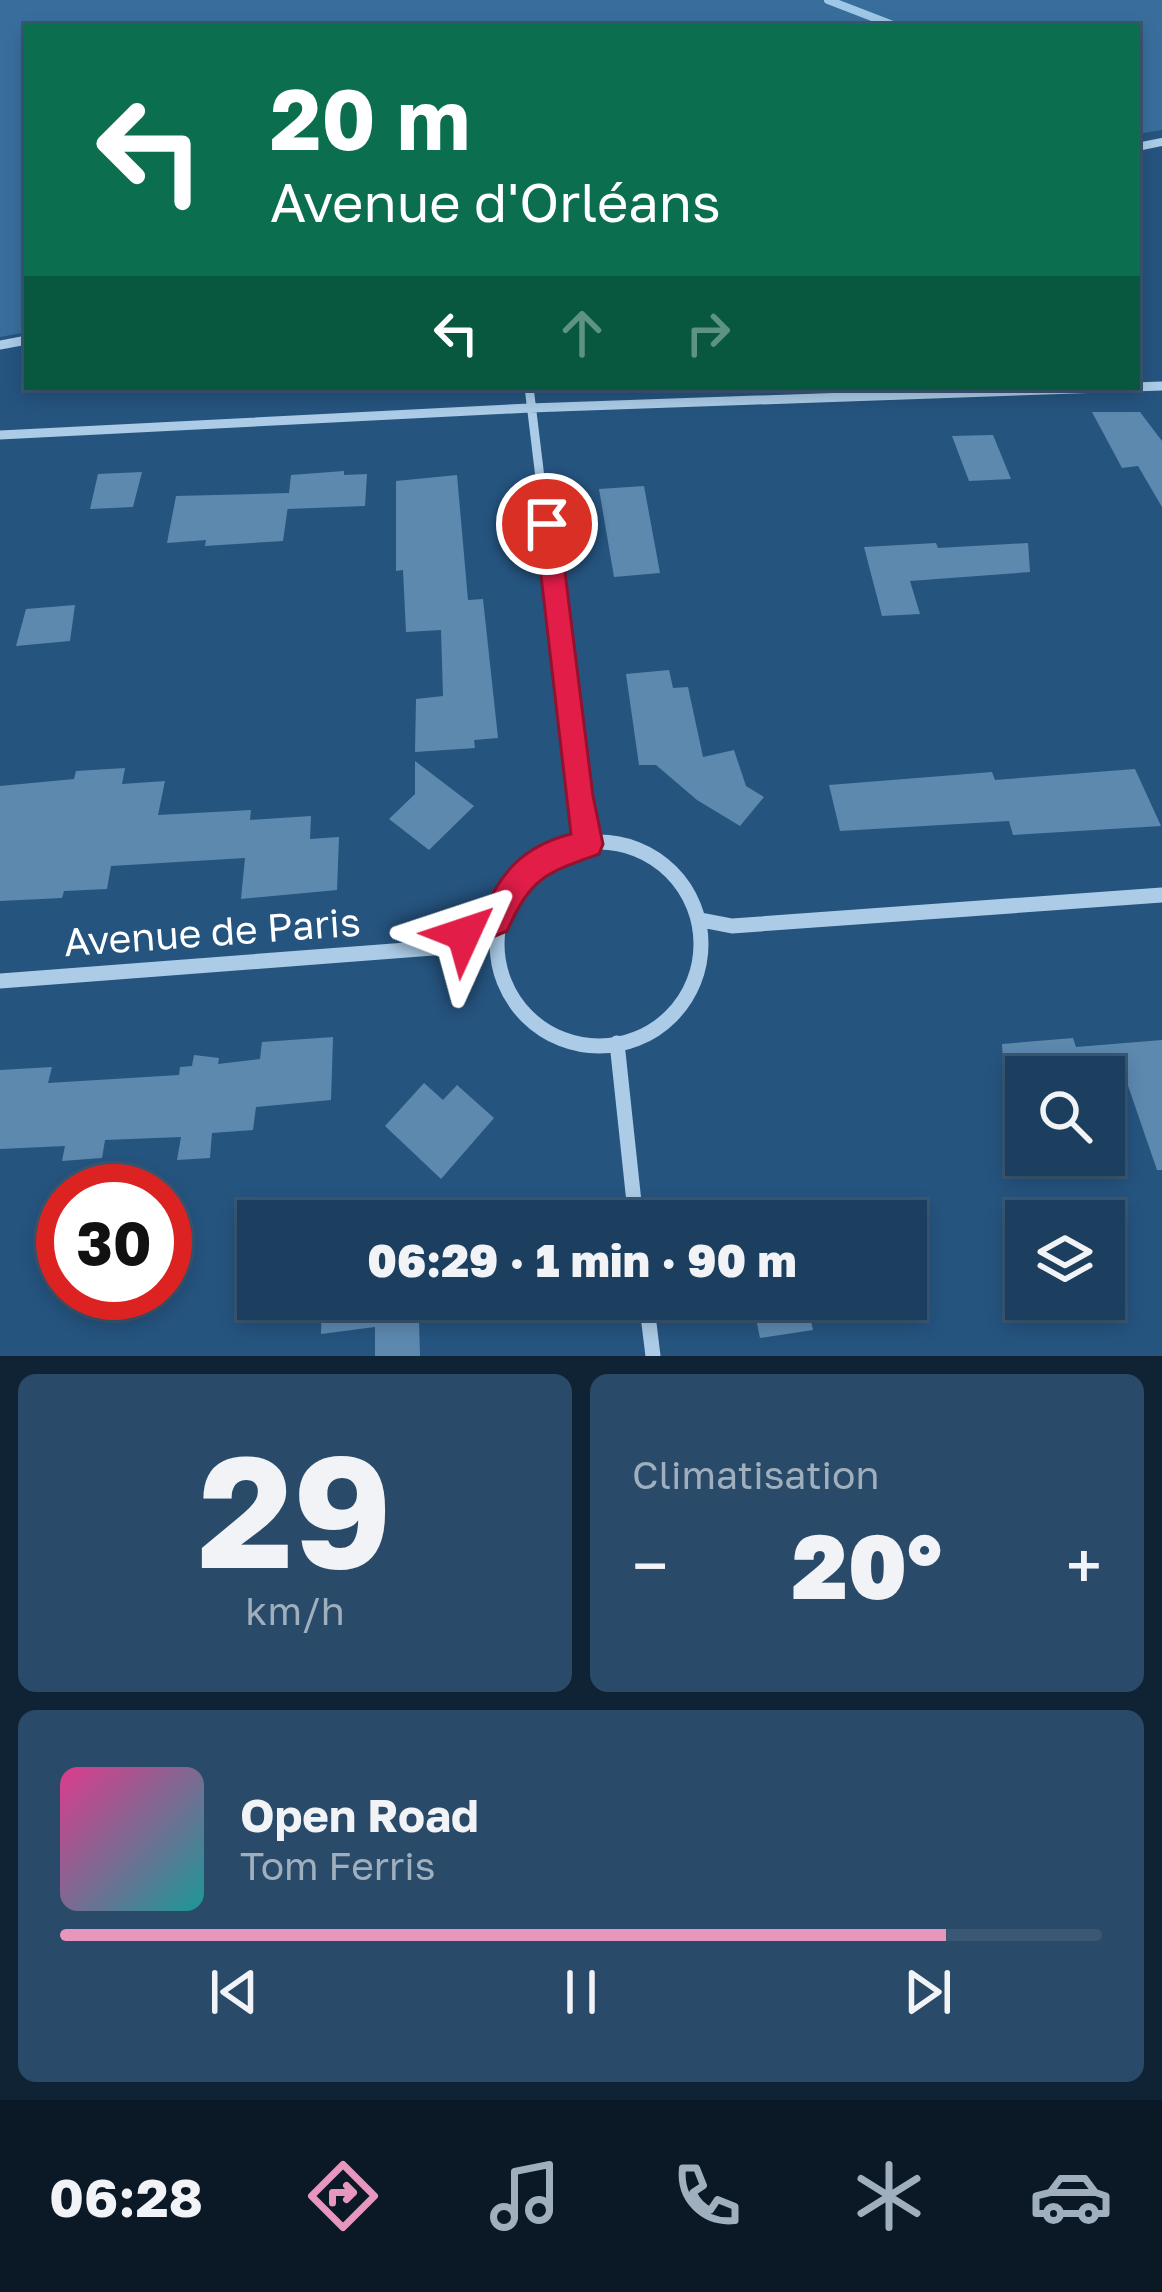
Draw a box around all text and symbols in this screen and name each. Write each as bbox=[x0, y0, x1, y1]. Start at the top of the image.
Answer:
text: 20 m bbox=[270, 68, 470, 168]
icon: left bbox=[72, 72, 228, 228]
text: Avenue d'Orléans bbox=[270, 169, 721, 234]
icon: left bbox=[423, 300, 489, 366]
icon: ahead bbox=[549, 300, 615, 366]
icon: right bbox=[675, 300, 741, 366]
pin bbox=[496, 473, 598, 575]
icon: arrive bbox=[514, 491, 580, 557]
position arrow bbox=[401, 871, 527, 997]
street label: Avenue de Paris bbox=[62, 898, 362, 965]
map controls bbox=[1005, 1056, 1125, 1320]
button: search bbox=[1005, 1056, 1125, 1176]
speed limit sign: 30 bbox=[36, 1164, 192, 1320]
button: layers bbox=[1005, 1200, 1125, 1320]
text: 06:29 · 1 min · 90 m bbox=[367, 1233, 797, 1287]
text: 29 bbox=[198, 1415, 392, 1602]
text: Climatisation bbox=[632, 1451, 879, 1498]
text: 20° bbox=[792, 1511, 942, 1619]
text: − bbox=[632, 1525, 668, 1605]
text: + bbox=[1066, 1525, 1102, 1605]
text: km/h bbox=[245, 1587, 345, 1634]
text: Open Road bbox=[240, 1788, 479, 1842]
text: Tom Ferris bbox=[240, 1842, 435, 1889]
icon: previous bbox=[201, 1959, 267, 2025]
icon: pause bbox=[548, 1959, 614, 2025]
icon: next bbox=[895, 1959, 961, 2025]
icon: directions bbox=[301, 2154, 385, 2238]
icon: music bbox=[483, 2154, 567, 2238]
icon: phone bbox=[665, 2154, 749, 2238]
icon: climate bbox=[847, 2154, 931, 2238]
icon: car bbox=[1029, 2154, 1113, 2238]
text: 06:28 bbox=[49, 2164, 203, 2229]

